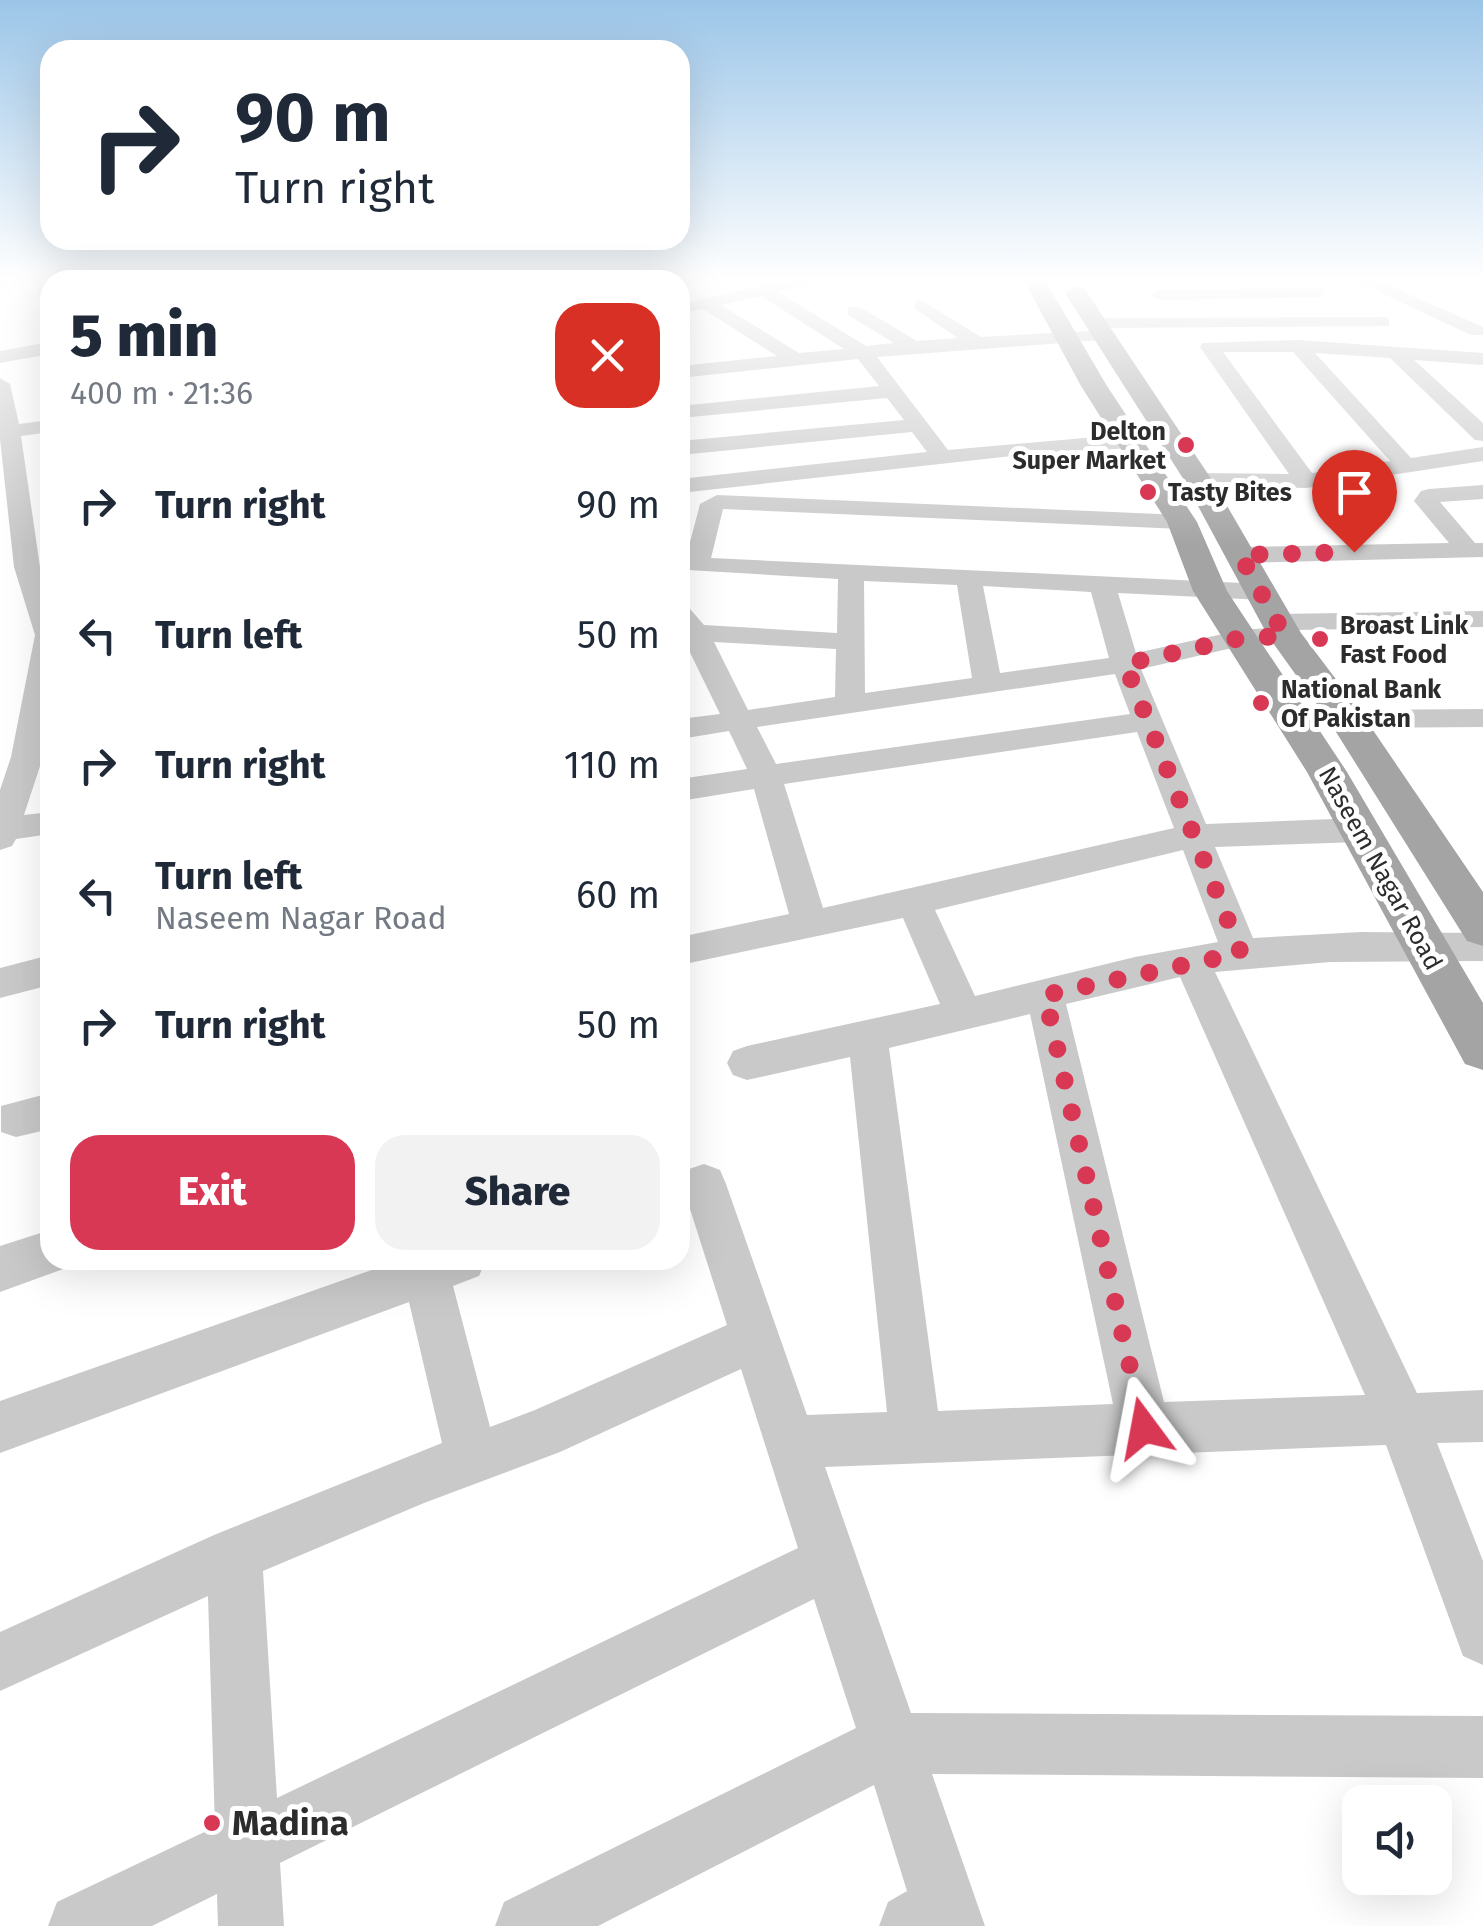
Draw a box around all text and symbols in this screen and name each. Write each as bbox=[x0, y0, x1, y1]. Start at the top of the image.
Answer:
text: 90 m bbox=[235, 76, 391, 160]
icon: right bbox=[70, 80, 200, 210]
text: Turn right bbox=[235, 161, 434, 215]
text: 5 min bbox=[70, 300, 218, 372]
button: close bbox=[555, 303, 660, 408]
text: 400 m · 21:36 bbox=[70, 374, 253, 412]
place label: Delton Super Market bbox=[1012, 417, 1166, 476]
marker: Delton Super Market bbox=[1175, 434, 1197, 456]
pin bbox=[1312, 450, 1397, 553]
icon: arrive bbox=[1327, 465, 1382, 520]
icon: right bbox=[70, 478, 125, 533]
place label: Tasty Bites bbox=[1168, 478, 1292, 508]
marker: Tasty Bites bbox=[1137, 481, 1159, 503]
text: Turn right bbox=[155, 482, 325, 528]
text: 90 m bbox=[576, 482, 660, 528]
icon: left bbox=[70, 608, 125, 663]
place label: Broast Link Fast Food bbox=[1340, 611, 1469, 670]
text: Turn left bbox=[155, 612, 302, 658]
text: 50 m bbox=[577, 612, 660, 658]
marker: Broast Link Fast Food bbox=[1309, 628, 1331, 650]
place label: National Bank Of Pakistan bbox=[1281, 675, 1442, 734]
marker: National Bank Of Pakistan bbox=[1250, 692, 1272, 714]
icon: right bbox=[70, 738, 125, 793]
text: Turn right bbox=[155, 742, 325, 788]
text: 110 m bbox=[564, 742, 660, 788]
street label: Naseem Nagar Road bbox=[1312, 762, 1448, 975]
text: Turn left bbox=[155, 853, 302, 899]
icon: left bbox=[70, 868, 125, 923]
text: 60 m bbox=[576, 872, 660, 918]
text: Naseem Nagar Road bbox=[155, 899, 447, 937]
icon: right bbox=[70, 998, 125, 1053]
text: Turn right bbox=[155, 1002, 325, 1048]
text: 50 m bbox=[577, 1002, 660, 1048]
button: Exit bbox=[70, 1135, 355, 1250]
button: Share bbox=[375, 1135, 660, 1250]
position arrow bbox=[1092, 1376, 1196, 1480]
map controls bbox=[1342, 1785, 1452, 1895]
button: sound bbox=[1342, 1785, 1452, 1895]
place label: Madina bbox=[232, 1802, 349, 1844]
marker: Madina bbox=[201, 1812, 223, 1834]

